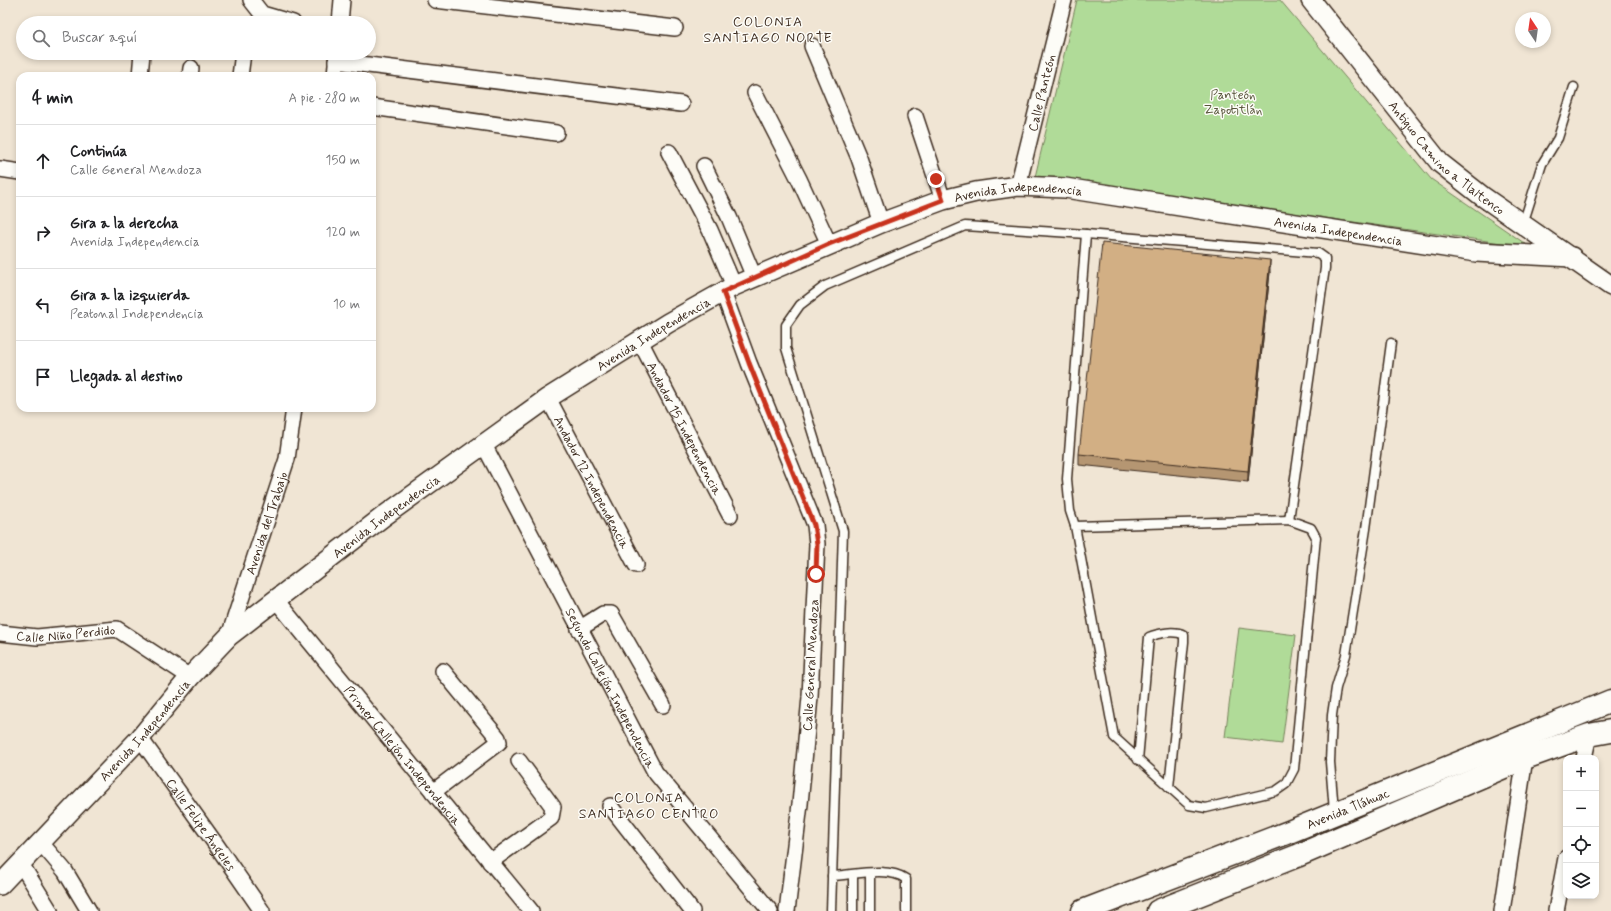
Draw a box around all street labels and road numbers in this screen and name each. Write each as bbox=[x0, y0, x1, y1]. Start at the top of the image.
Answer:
street label: Calle Panteón bbox=[1025, 53, 1060, 134]
street label: Antiguo Camino a Tlaltenco bbox=[1384, 98, 1508, 219]
street label: Avenida Independencia bbox=[952, 179, 1084, 207]
street label: Avenida Independencia bbox=[1273, 214, 1404, 251]
street label: Avenida Independencia bbox=[594, 294, 714, 375]
street label: Andador 15 Independencia bbox=[642, 359, 725, 498]
street label: Andador 12 Independencia bbox=[549, 413, 633, 552]
street label: Avenida del Trabajo bbox=[243, 470, 292, 577]
street label: Avenida Independencia bbox=[330, 471, 444, 563]
street label: Calle General Mendoza bbox=[800, 599, 823, 731]
street label: Segundo Callejón Independencia bbox=[561, 605, 659, 772]
street label: Calle Niño Perdido bbox=[15, 622, 116, 647]
street label: Avenida Independencia bbox=[96, 676, 195, 785]
street label: Primer Callejón Independencia bbox=[340, 683, 464, 830]
street label: Calle Felipe Ángeles bbox=[162, 776, 239, 875]
street label: Avenida Tláhuac bbox=[1304, 785, 1392, 834]

